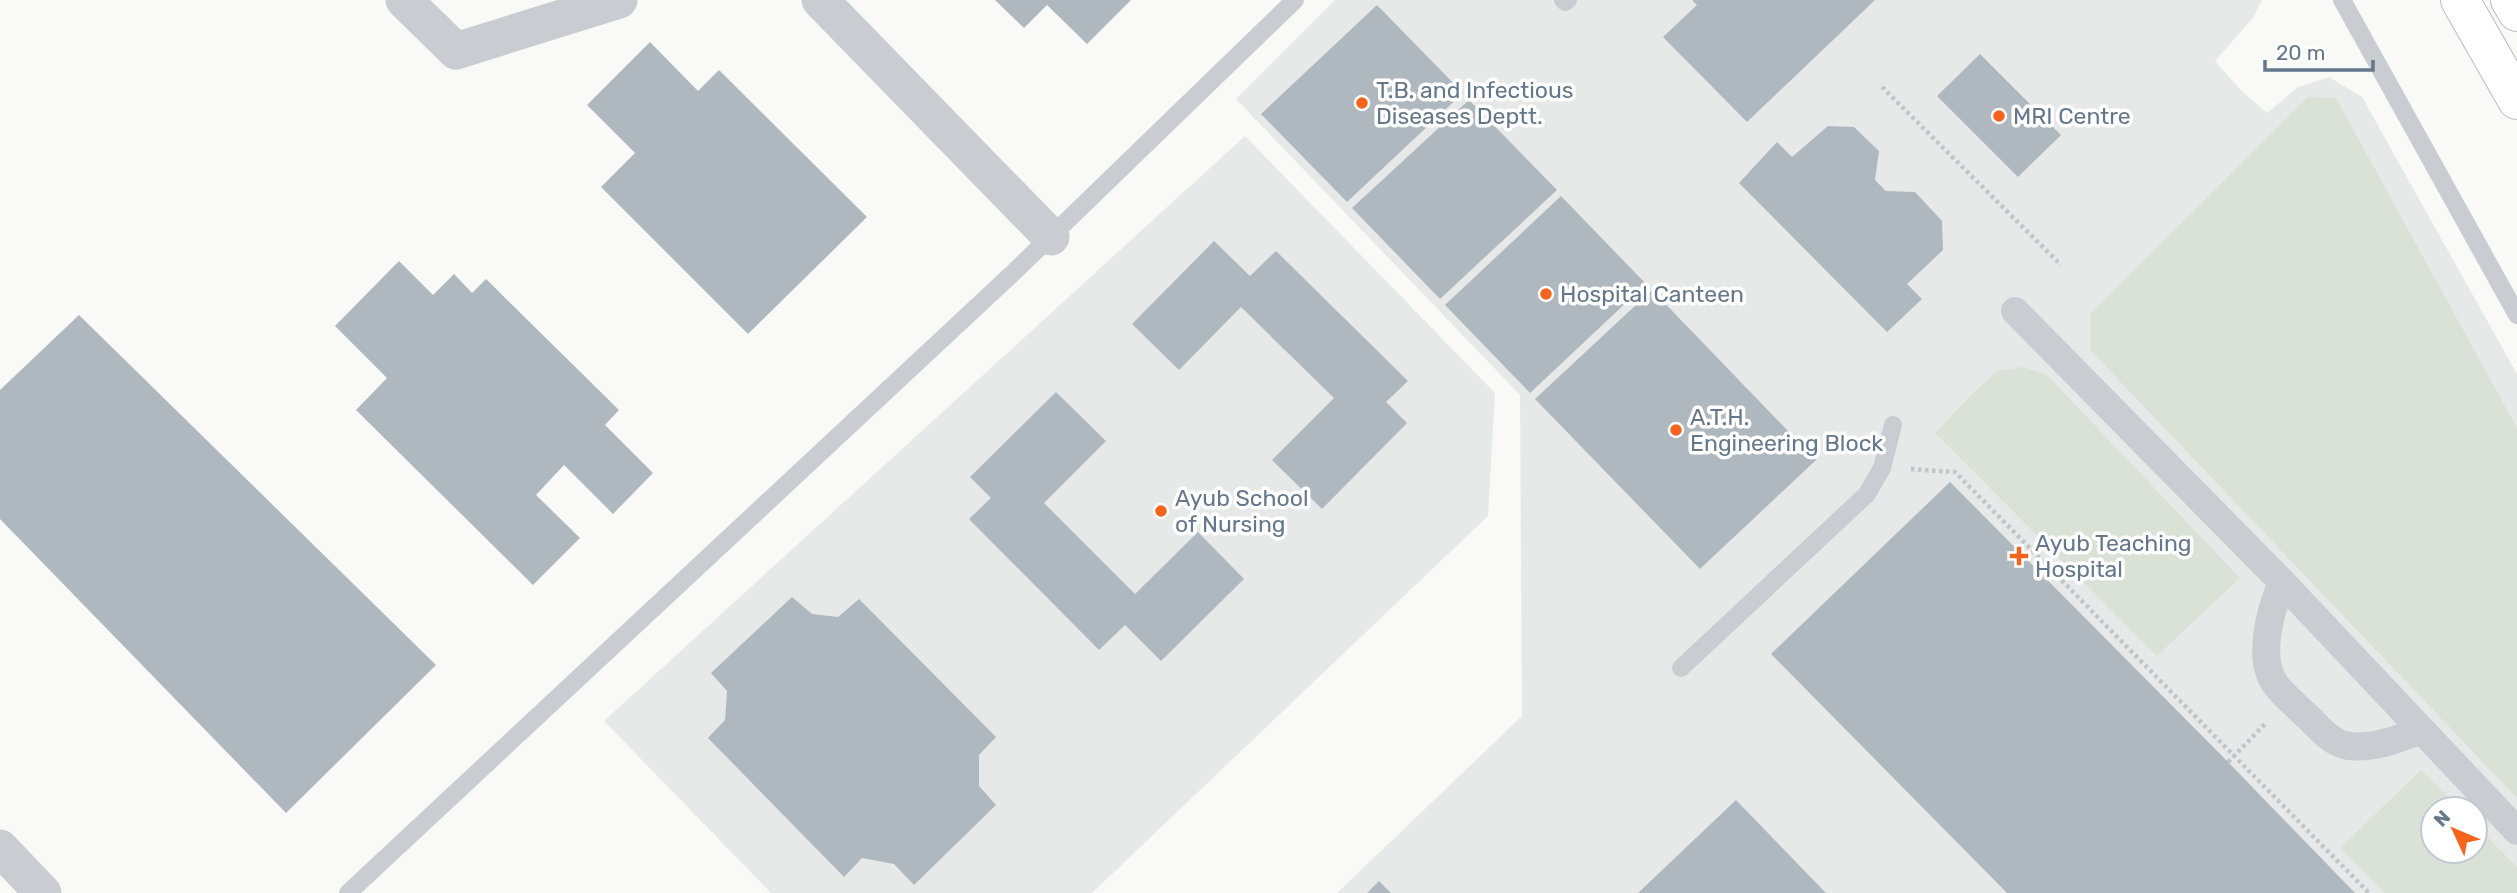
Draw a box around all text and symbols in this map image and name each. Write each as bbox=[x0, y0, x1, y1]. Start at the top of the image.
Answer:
scale bar bbox=[2265, 28, 2374, 72]
text: 20 m bbox=[2276, 40, 2325, 65]
place label: T.B. and Infectious Diseases Deptt. bbox=[1376, 76, 1574, 130]
marker: T.B. and Infectious Diseases Deptt. bbox=[1354, 95, 1370, 111]
place label: MRI Centre bbox=[2013, 102, 2131, 130]
marker: MRI Centre bbox=[1991, 108, 2007, 124]
place label: Hospital Canteen bbox=[1560, 280, 1744, 308]
marker: Hospital Canteen bbox=[1538, 286, 1554, 302]
place label: A.T.H. Engineering Block bbox=[1690, 403, 1883, 457]
marker: A.T.H. Engineering Block bbox=[1668, 422, 1684, 438]
place label: Ayub School of Nursing bbox=[1175, 484, 1309, 538]
marker: Ayub School of Nursing bbox=[1153, 503, 1169, 519]
place label: Ayub Teaching Hospital bbox=[2035, 529, 2192, 583]
marker: Ayub Teaching Hospital bbox=[2009, 546, 2029, 566]
north arrow bbox=[2419, 795, 2489, 865]
text: N bbox=[2429, 806, 2455, 831]

